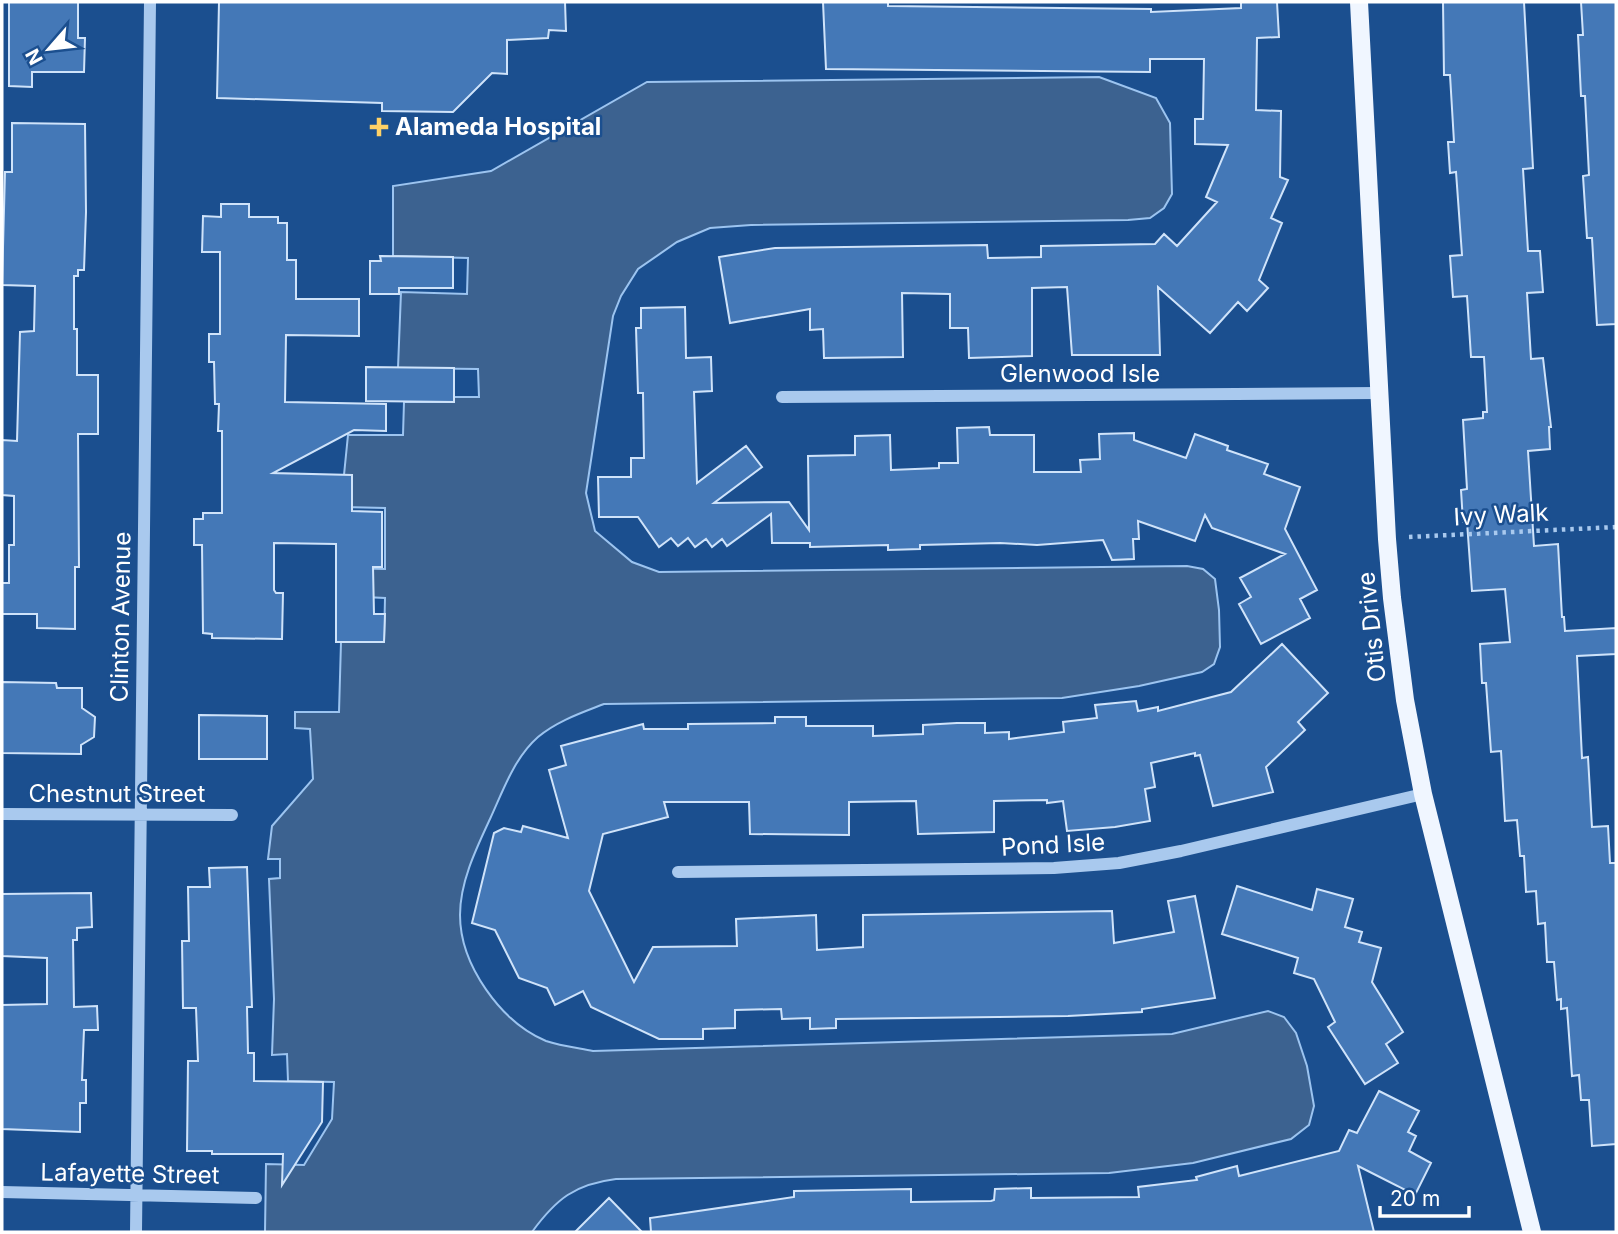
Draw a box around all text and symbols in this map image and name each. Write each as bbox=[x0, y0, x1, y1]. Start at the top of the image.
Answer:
north arrow bbox=[14, 14, 84, 84]
text: N bbox=[21, 45, 48, 69]
place label: Alameda Hospital bbox=[395, 112, 601, 141]
marker: Alameda Hospital bbox=[369, 117, 389, 137]
street label: Glenwood Isle bbox=[1000, 359, 1160, 388]
street label: Ivy Walk bbox=[1453, 498, 1549, 531]
street label: Clinton Avenue bbox=[105, 531, 136, 703]
street label: Otis Drive bbox=[1351, 570, 1392, 684]
street label: Chestnut Street bbox=[29, 779, 206, 808]
street label: Pond Isle bbox=[1000, 827, 1106, 862]
street label: Lafayette Street bbox=[40, 1157, 220, 1190]
scale bar bbox=[1380, 1174, 1469, 1218]
text: 20 m bbox=[1390, 1186, 1440, 1211]

